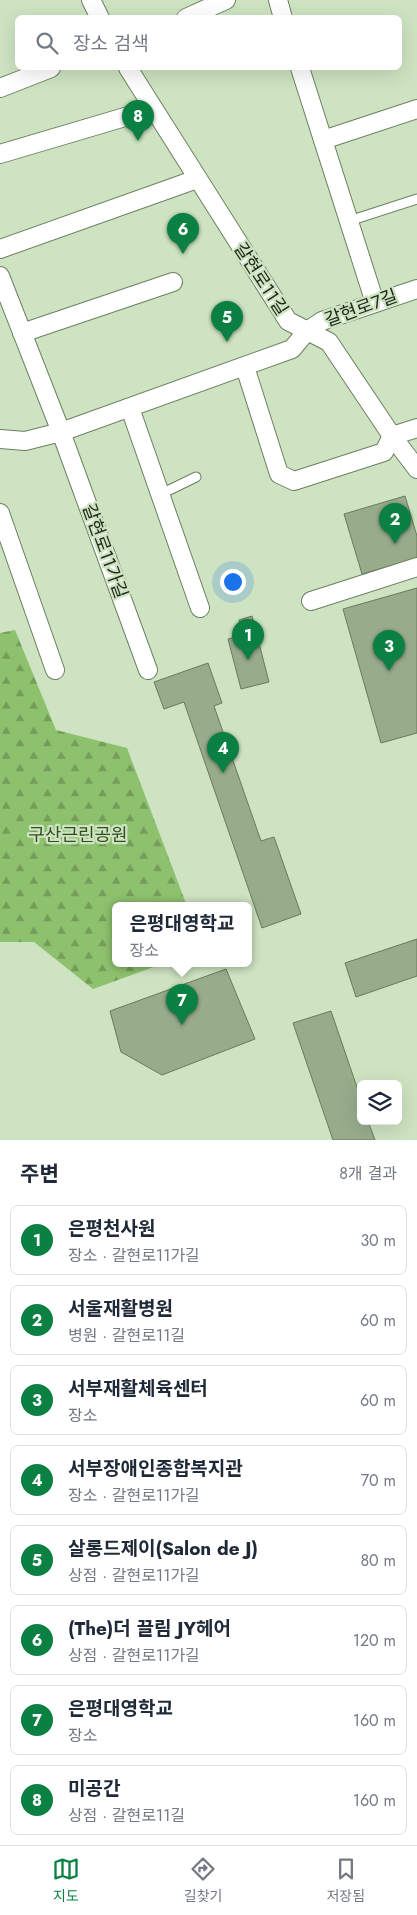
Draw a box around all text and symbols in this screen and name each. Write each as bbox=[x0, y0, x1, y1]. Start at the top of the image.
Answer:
search box bbox=[15, 15, 402, 70]
icon: search bbox=[33, 29, 61, 57]
text: 장소 검색 bbox=[73, 30, 149, 57]
pin: 8 bbox=[122, 100, 154, 141]
pin: 6 bbox=[167, 213, 199, 254]
street label: 갈현로11길 bbox=[228, 237, 294, 321]
street label: 갈현로7길 bbox=[321, 283, 401, 333]
pin: 5 bbox=[211, 301, 243, 342]
street label: 갈현로11가길 bbox=[76, 500, 134, 602]
pin: 2 bbox=[379, 503, 411, 544]
your location bbox=[220, 569, 246, 595]
pin: 1 bbox=[232, 619, 264, 660]
pin: 3 bbox=[373, 630, 405, 671]
pin: 4 bbox=[207, 732, 239, 773]
park label: 구산근린공원 bbox=[28, 822, 128, 848]
popup bbox=[112, 902, 252, 967]
text: 은평대영학교 bbox=[130, 910, 234, 937]
text: 장소 bbox=[130, 939, 159, 962]
pin: 7 bbox=[166, 984, 198, 1025]
map controls bbox=[357, 1080, 402, 1125]
button: layers bbox=[357, 1080, 402, 1125]
text: 주변 bbox=[20, 1159, 59, 1189]
text: 8개 결과 bbox=[339, 1162, 397, 1185]
text: 은평천사원 bbox=[68, 1215, 155, 1242]
text: 1 bbox=[33, 1229, 41, 1252]
text: 30 m bbox=[360, 1229, 396, 1252]
text: 장소 · 갈현로11가길 bbox=[68, 1244, 200, 1267]
text: 서울재활병원 bbox=[68, 1295, 173, 1322]
text: 2 bbox=[32, 1309, 42, 1332]
text: 60 m bbox=[360, 1309, 396, 1332]
text: 병원 · 갈현로11길 bbox=[68, 1324, 185, 1347]
text: 서부재활체육센터 bbox=[68, 1375, 208, 1402]
text: 3 bbox=[32, 1389, 42, 1412]
text: 60 m bbox=[360, 1389, 396, 1412]
text: 장소 bbox=[68, 1404, 97, 1427]
text: 서부장애인종합복지관 bbox=[68, 1455, 243, 1482]
text: 4 bbox=[31, 1469, 43, 1492]
text: 70 m bbox=[361, 1469, 396, 1492]
text: 장소 · 갈현로11가길 bbox=[68, 1484, 200, 1507]
text: 살롱드제이(Salon de J) bbox=[68, 1535, 258, 1562]
text: 5 bbox=[32, 1549, 42, 1572]
text: 80 m bbox=[360, 1549, 396, 1572]
text: 상점 · 갈현로11가길 bbox=[68, 1564, 200, 1587]
text: (The)더 끌림 JY헤어 bbox=[68, 1615, 231, 1642]
text: 6 bbox=[32, 1629, 42, 1652]
text: 120 m bbox=[353, 1629, 396, 1652]
text: 상점 · 갈현로11가길 bbox=[68, 1644, 200, 1667]
text: 은평대영학교 bbox=[68, 1695, 173, 1722]
text: 7 bbox=[32, 1709, 42, 1732]
text: 160 m bbox=[353, 1709, 396, 1732]
text: 장소 bbox=[68, 1724, 97, 1747]
text: 미공간 bbox=[68, 1775, 120, 1802]
text: 8 bbox=[32, 1789, 42, 1812]
text: 160 m bbox=[353, 1789, 396, 1812]
text: 상점 · 갈현로11길 bbox=[68, 1804, 185, 1827]
tab: 지도 bbox=[52, 1855, 80, 1906]
tab: 길찾기 bbox=[184, 1855, 223, 1906]
tab: 저장됨 bbox=[326, 1855, 365, 1906]

